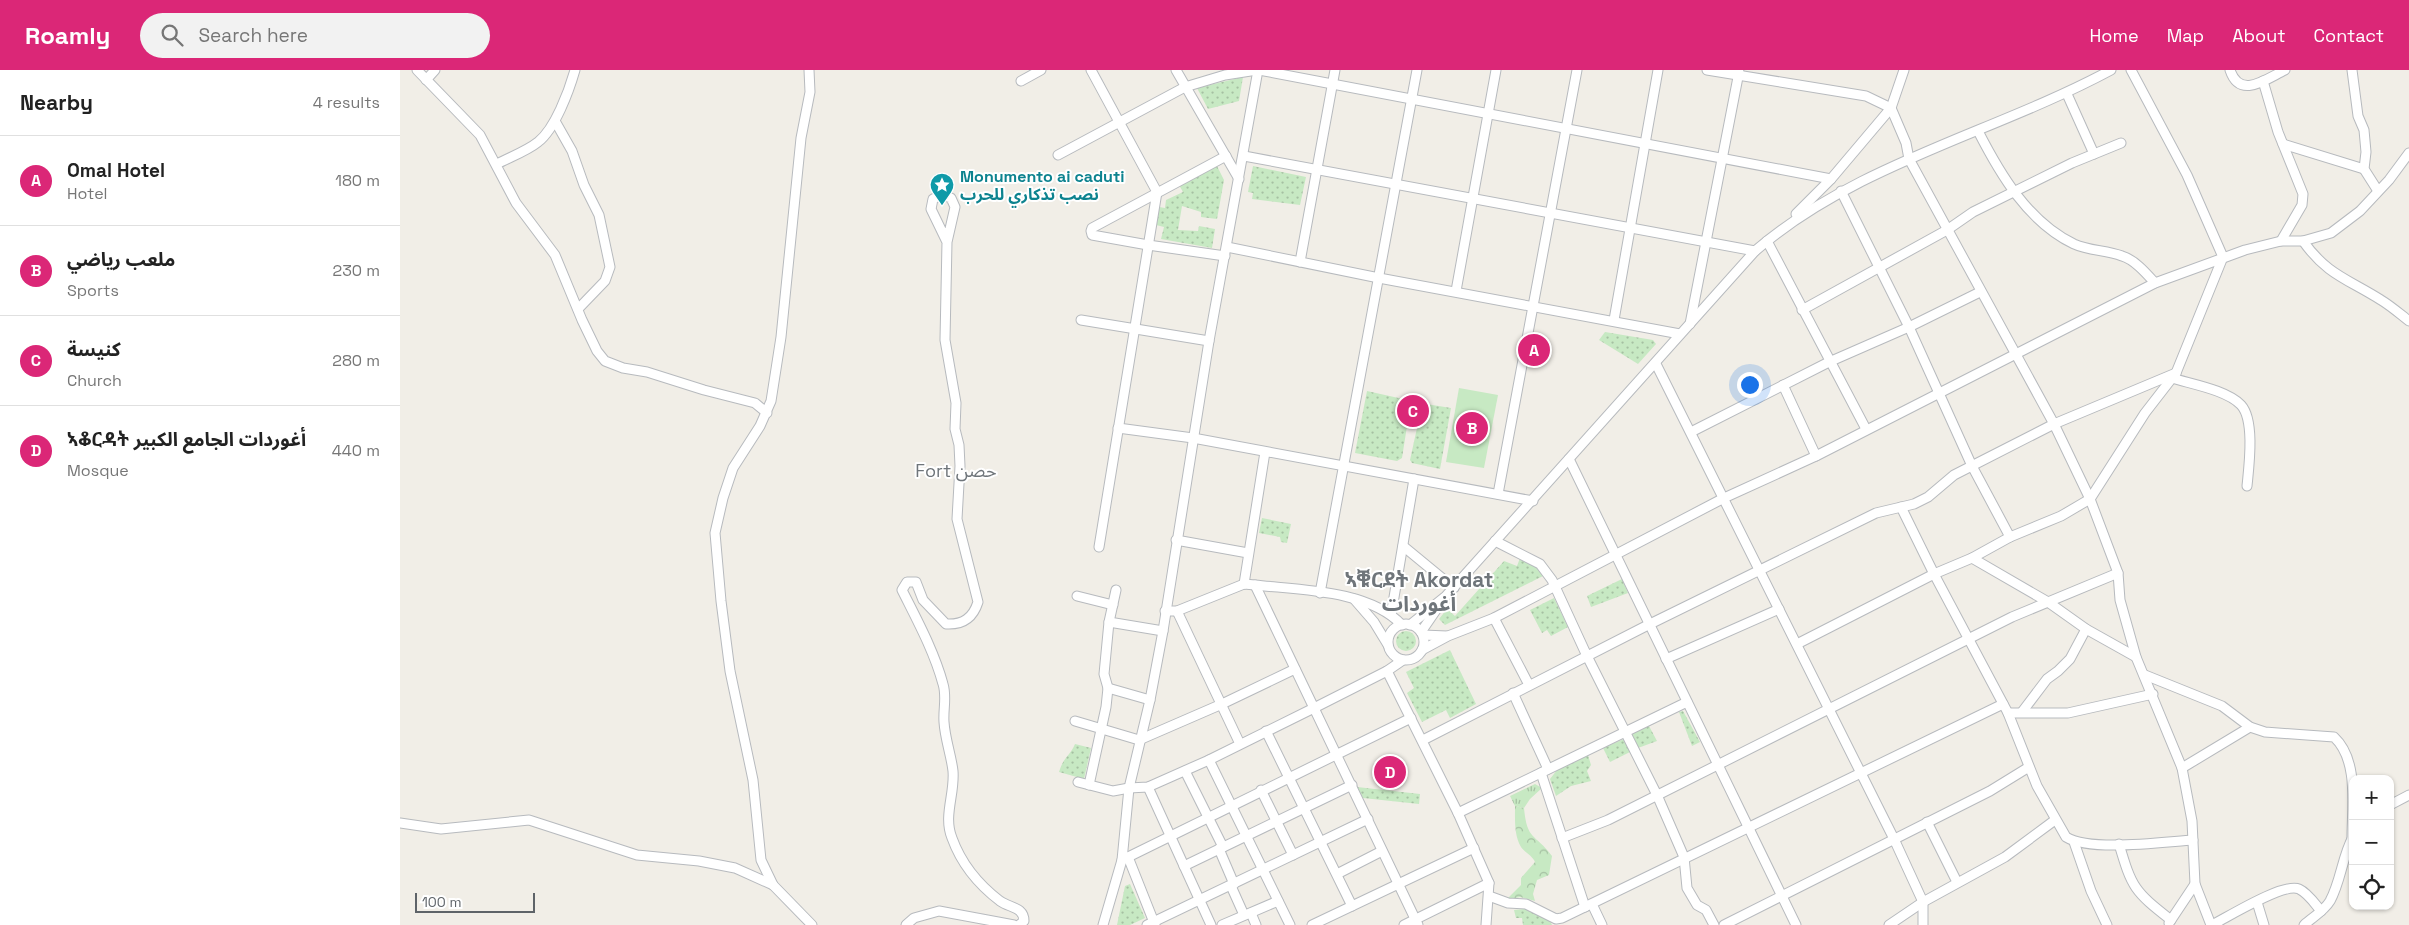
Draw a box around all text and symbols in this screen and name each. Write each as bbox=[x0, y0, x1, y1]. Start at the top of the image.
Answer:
search box bbox=[140, 13, 490, 58]
text: Roamly bbox=[25, 20, 110, 51]
icon: search bbox=[158, 21, 186, 49]
text: Search here bbox=[198, 23, 308, 48]
text: Home bbox=[2090, 24, 2139, 47]
text: Map bbox=[2167, 24, 2204, 47]
text: About bbox=[2232, 24, 2286, 47]
text: Contact bbox=[2314, 24, 2384, 47]
text: Nearby bbox=[20, 89, 93, 116]
text: 4 results bbox=[313, 92, 380, 113]
text: Omal Hotel bbox=[67, 158, 165, 183]
place label: Monumento ai caduti نصب تذكاري للحرب bbox=[960, 166, 1125, 207]
text: A bbox=[31, 170, 41, 191]
text: 180 m bbox=[335, 170, 380, 191]
place icon: Monumento ai caduti نصب تذكاري للحرب bbox=[929, 172, 955, 206]
text: Hotel bbox=[67, 183, 108, 204]
text: ملعب رياضي bbox=[67, 247, 175, 272]
text: B bbox=[31, 260, 41, 281]
text: 230 m bbox=[333, 260, 380, 281]
text: Sports bbox=[67, 280, 119, 301]
pin: A bbox=[1518, 331, 1550, 369]
text: كنيسة bbox=[67, 337, 121, 362]
text: C bbox=[31, 350, 41, 371]
text: 280 m bbox=[332, 350, 380, 371]
text: Church bbox=[67, 370, 122, 391]
your location bbox=[1737, 372, 1763, 398]
pin: C bbox=[1397, 392, 1429, 430]
pin: B bbox=[1456, 409, 1488, 447]
text: ኣቆርዳት أغوردات الجامع الكبير bbox=[67, 427, 306, 452]
text: D bbox=[31, 440, 41, 461]
text: 440 m bbox=[332, 440, 380, 461]
district label: Fort حصن bbox=[915, 459, 997, 482]
text: Mosque bbox=[67, 460, 129, 481]
district label: ኣቑርደት Akordat أغوردات bbox=[1345, 566, 1493, 617]
pin: D bbox=[1374, 753, 1406, 791]
map controls bbox=[2349, 775, 2394, 910]
button: + bbox=[2349, 775, 2394, 820]
button: − bbox=[2349, 820, 2394, 865]
button: locate bbox=[2349, 865, 2394, 910]
scale bar bbox=[415, 890, 535, 913]
text: 100 m bbox=[422, 893, 461, 911]

